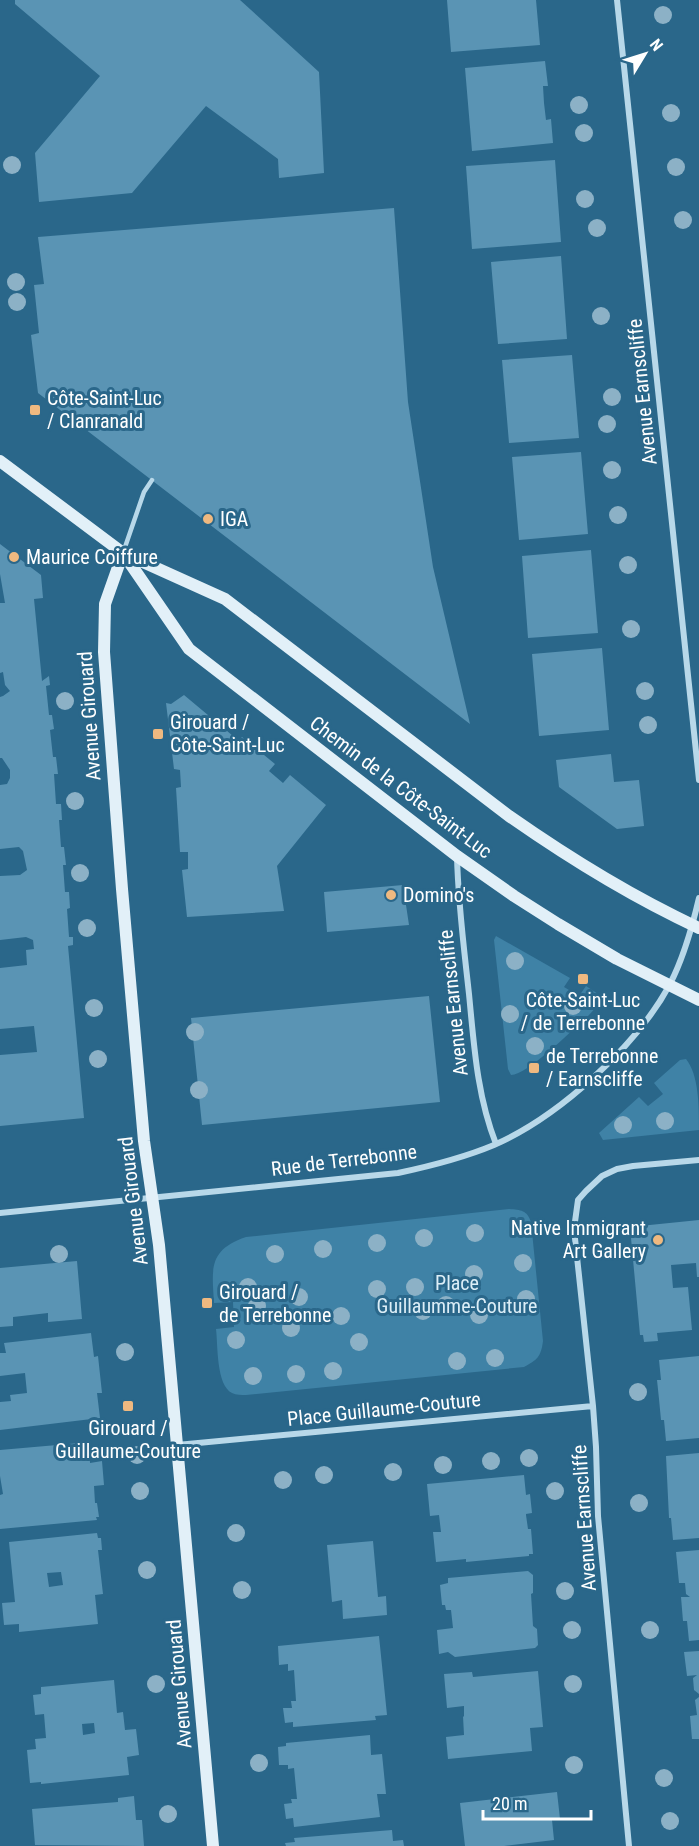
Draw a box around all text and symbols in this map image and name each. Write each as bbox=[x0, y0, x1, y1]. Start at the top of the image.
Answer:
north arrow bbox=[615, 24, 675, 84]
text: N bbox=[646, 35, 667, 55]
street label: Avenue Earnscliffe bbox=[622, 318, 662, 466]
place label: Côte-Saint-Luc / Clanranald bbox=[47, 386, 162, 433]
marker: Côte-Saint-Luc / Clanranald bbox=[28, 403, 42, 417]
place label: IGA bbox=[220, 507, 249, 531]
marker: IGA bbox=[201, 512, 215, 526]
place label: Maurice Coiffure bbox=[26, 545, 158, 569]
marker: Maurice Coiffure bbox=[7, 550, 21, 564]
street label: Avenue Girouard bbox=[73, 651, 105, 781]
place label: Girouard / Côte-Saint-Luc bbox=[170, 710, 285, 757]
street label: Chemin de la Côte-Saint-Luc bbox=[305, 711, 497, 863]
marker: Girouard / Côte-Saint-Luc bbox=[151, 727, 165, 741]
place label: Domino's bbox=[403, 883, 474, 907]
marker: Domino's bbox=[384, 888, 398, 902]
street label: Avenue Earnscliffe bbox=[433, 929, 473, 1077]
marker: Côte-Saint-Luc / de Terrebonne bbox=[576, 972, 590, 986]
place label: Côte-Saint-Luc / de Terrebonne bbox=[521, 988, 645, 1035]
place label: de Terrebonne / Earnscliffe bbox=[546, 1044, 658, 1091]
marker: de Terrebonne / Earnscliffe bbox=[527, 1061, 541, 1075]
street label: Avenue Girouard bbox=[113, 1135, 153, 1267]
street label: Rue de Terrebonne bbox=[270, 1139, 418, 1181]
place label: Native Immigrant Art Gallery bbox=[511, 1216, 646, 1263]
marker: Native Immigrant Art Gallery bbox=[651, 1233, 665, 1247]
park label: Place Guillaumme-Couture bbox=[377, 1271, 537, 1318]
place label: Girouard / de Terrebonne bbox=[219, 1280, 331, 1327]
marker: Girouard / de Terrebonne bbox=[200, 1296, 214, 1310]
street label: Place Guillaume-Couture bbox=[286, 1387, 482, 1431]
marker: Girouard / Guillaume-Couture bbox=[121, 1399, 135, 1413]
place label: Girouard / Guillaume-Couture bbox=[55, 1416, 201, 1463]
street label: Avenue Earnscliffe bbox=[567, 1444, 601, 1592]
street label: Avenue Girouard bbox=[161, 1618, 197, 1750]
scale bar bbox=[483, 1783, 591, 1821]
text: 20 m bbox=[492, 1793, 527, 1814]

